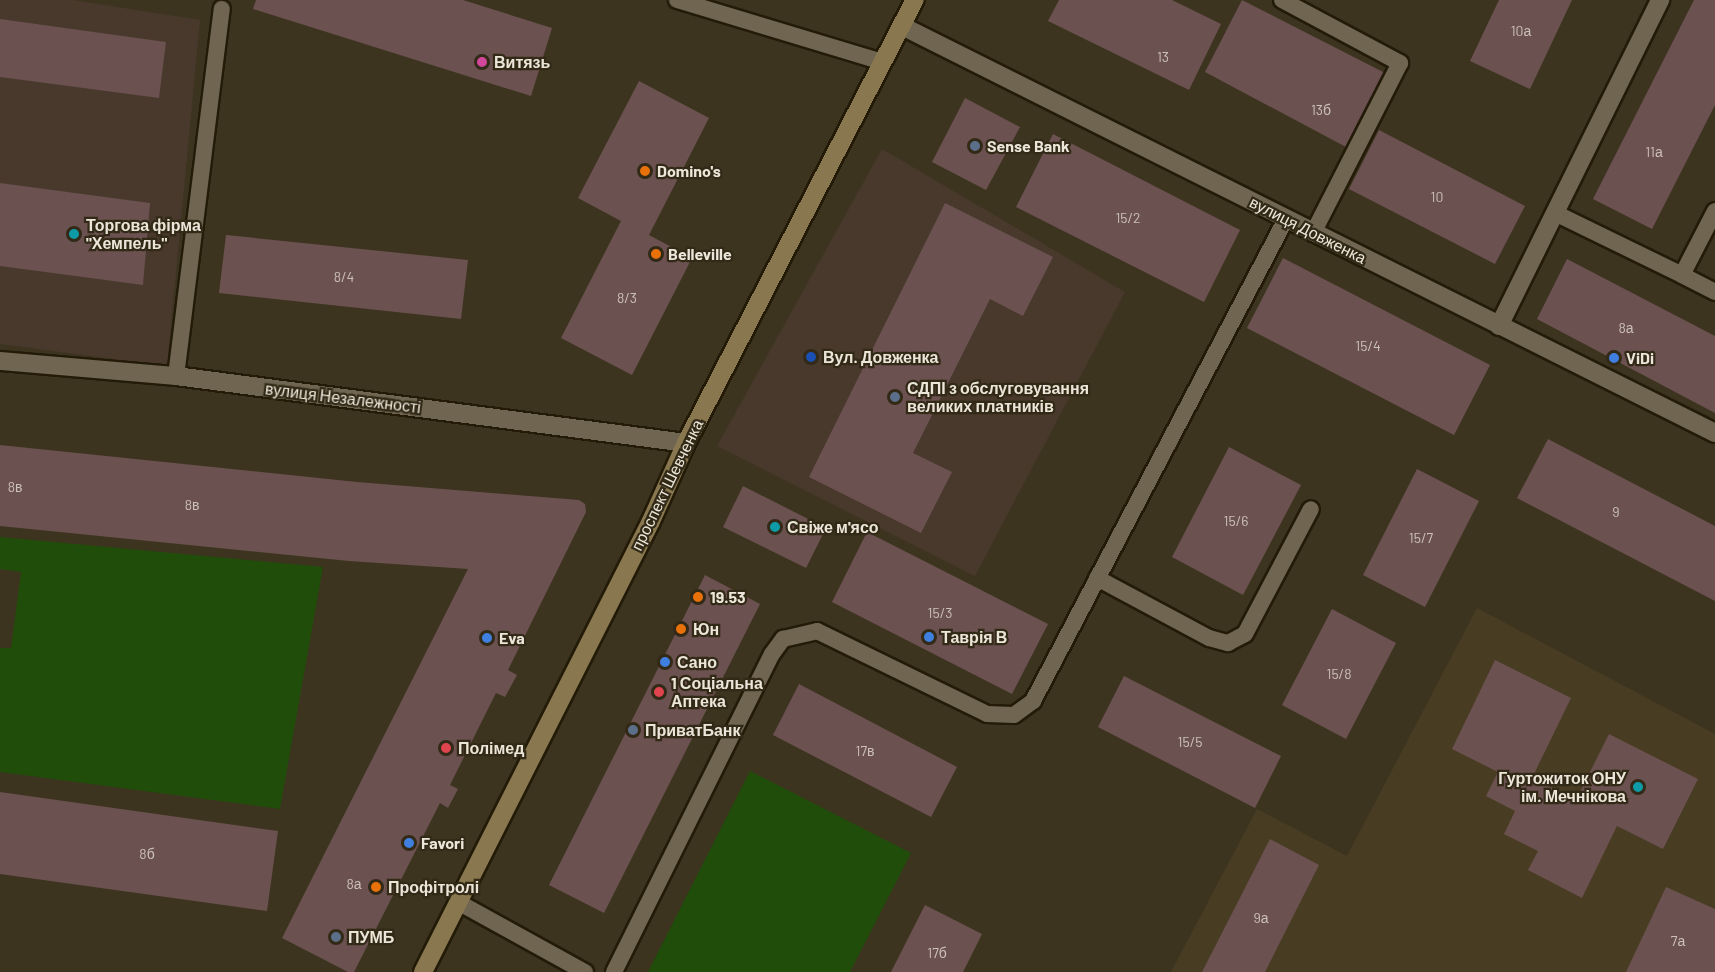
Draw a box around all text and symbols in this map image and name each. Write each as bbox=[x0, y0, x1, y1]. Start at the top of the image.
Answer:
house number: 10а bbox=[1511, 23, 1531, 39]
house number: 13 bbox=[1157, 49, 1169, 65]
place label: Витязь bbox=[494, 52, 550, 72]
marker: Витязь bbox=[475, 55, 489, 69]
house number: 13б bbox=[1311, 102, 1331, 118]
place label: Sense Bank bbox=[987, 136, 1070, 156]
marker: Sense Bank bbox=[968, 139, 982, 153]
house number: 11а bbox=[1645, 144, 1663, 160]
place label: Domino's bbox=[657, 161, 721, 181]
marker: Domino's bbox=[638, 164, 652, 178]
house number: 10 bbox=[1431, 189, 1443, 205]
street label: вулиця Довженка bbox=[1247, 192, 1369, 268]
house number: 15/2 bbox=[1115, 210, 1141, 226]
place label: Торгова фірма "Хемпель" bbox=[86, 215, 201, 253]
marker: Торгова фірма "Хемпель" bbox=[67, 227, 81, 241]
place label: Belleville bbox=[668, 244, 732, 264]
marker: Belleville bbox=[649, 247, 663, 261]
house number: 8/4 bbox=[334, 269, 354, 285]
house number: 8/3 bbox=[617, 290, 637, 306]
house number: 8а bbox=[1618, 320, 1634, 336]
house number: 15/4 bbox=[1355, 338, 1381, 354]
place label: Вул. Довженка bbox=[823, 347, 939, 367]
place label: ViDi bbox=[1626, 348, 1654, 368]
marker: Вул. Довженка bbox=[804, 350, 818, 364]
marker: ViDi bbox=[1607, 351, 1621, 365]
place label: СДПІ з обслуговування великих платників bbox=[907, 378, 1089, 416]
street label: вулиця Незалежності bbox=[264, 379, 422, 417]
marker: СДПІ з обслуговування великих платників bbox=[888, 390, 902, 404]
street label: проспект Шевченка bbox=[627, 416, 707, 554]
house number: 8в bbox=[8, 479, 22, 495]
house number: 8в bbox=[185, 497, 199, 513]
house number: 9 bbox=[1612, 504, 1620, 520]
house number: 15/6 bbox=[1224, 513, 1248, 529]
place label: Свіже м'ясо bbox=[787, 517, 879, 537]
marker: Свіже м'ясо bbox=[768, 520, 782, 534]
house number: 15/7 bbox=[1409, 530, 1433, 546]
place label: 19.53 bbox=[710, 587, 746, 607]
marker: 19.53 bbox=[691, 590, 705, 604]
house number: 15/3 bbox=[928, 605, 952, 621]
place label: Юн bbox=[693, 619, 719, 639]
marker: Юн bbox=[674, 622, 688, 636]
place label: Таврія В bbox=[941, 627, 1007, 647]
place label: Eva bbox=[499, 628, 525, 648]
marker: Таврія В bbox=[922, 630, 936, 644]
marker: Eva bbox=[480, 631, 494, 645]
place label: Сано bbox=[677, 652, 717, 672]
marker: Сано bbox=[658, 655, 672, 669]
house number: 15/8 bbox=[1327, 666, 1351, 682]
place label: 1 Соціальна Аптека bbox=[671, 673, 763, 711]
marker: 1 Соціальна Аптека bbox=[652, 685, 666, 699]
place label: ПриватБанк bbox=[645, 720, 741, 740]
marker: ПриватБанк bbox=[626, 723, 640, 737]
house number: 15/5 bbox=[1178, 734, 1202, 750]
place label: Полімед bbox=[458, 738, 524, 758]
marker: Полімед bbox=[439, 741, 453, 755]
house number: 17в bbox=[856, 743, 874, 759]
place label: Гуртожиток ОНУ ім. Мечнікова bbox=[1498, 768, 1626, 806]
marker: Гуртожиток ОНУ ім. Мечнікова bbox=[1631, 780, 1645, 794]
place label: Favori bbox=[421, 833, 464, 853]
marker: Favori bbox=[402, 836, 416, 850]
house number: 8б bbox=[139, 846, 155, 862]
house number: 8а bbox=[346, 876, 362, 892]
place label: Профітролі bbox=[388, 877, 479, 897]
marker: Профітролі bbox=[369, 880, 383, 894]
house number: 9а bbox=[1253, 910, 1269, 926]
place label: ПУМБ bbox=[348, 927, 394, 947]
marker: ПУМБ bbox=[329, 930, 343, 944]
house number: 7а bbox=[1671, 933, 1685, 949]
house number: 17б bbox=[927, 945, 947, 961]

